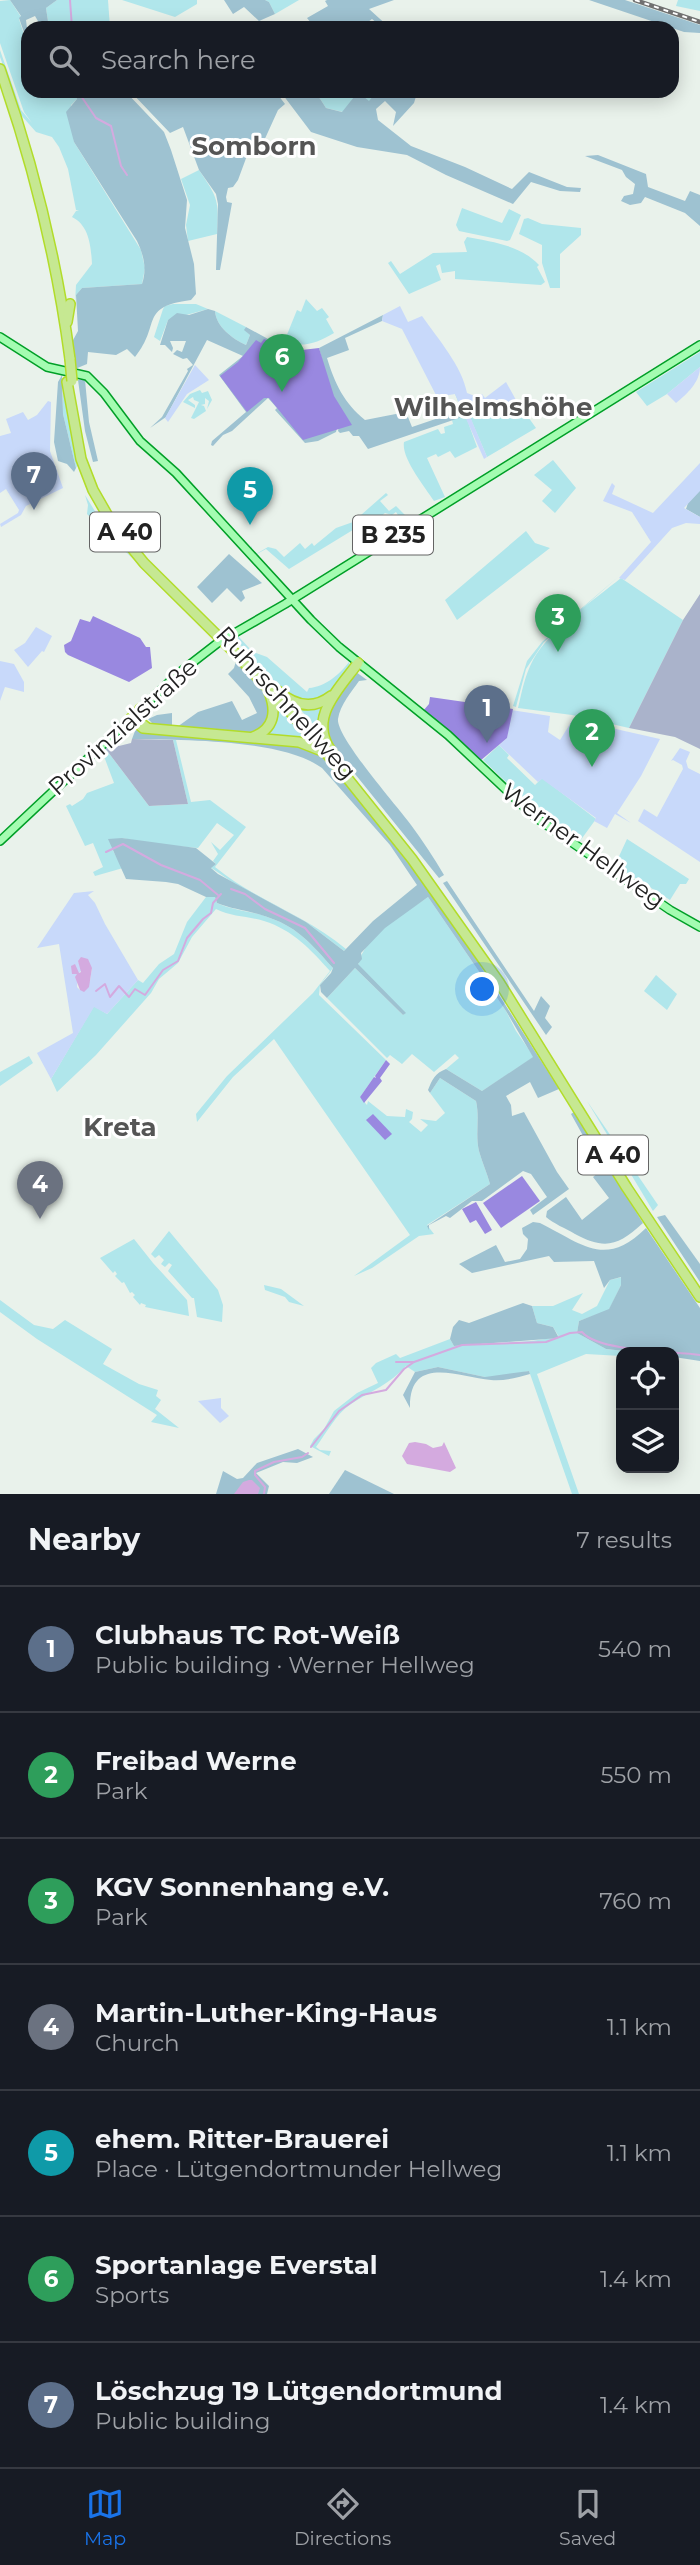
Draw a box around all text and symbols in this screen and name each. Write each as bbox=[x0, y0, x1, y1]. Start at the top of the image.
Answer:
search box bbox=[21, 21, 679, 98]
icon: search bbox=[45, 41, 83, 79]
text: Search here bbox=[101, 44, 256, 76]
district label: Somborn bbox=[192, 130, 316, 162]
pin: 6 bbox=[259, 334, 305, 392]
district label: Wilhelmshöhe bbox=[394, 391, 592, 423]
pin: 7 bbox=[11, 452, 57, 510]
pin: 5 bbox=[227, 467, 273, 525]
road number: A 40 bbox=[90, 512, 160, 552]
road number: B 235 bbox=[353, 516, 433, 554]
pin: 3 bbox=[535, 594, 581, 652]
street label: Ruhrschnellweg bbox=[210, 620, 363, 785]
street label: Provinzialstraße bbox=[42, 652, 203, 801]
pin: 1 bbox=[464, 685, 510, 743]
pin: 2 bbox=[569, 709, 615, 767]
street label: Werner Hellweg bbox=[496, 777, 671, 914]
your location bbox=[465, 972, 499, 1006]
district label: Kreta bbox=[83, 1111, 157, 1143]
road number: A 40 bbox=[578, 1136, 648, 1174]
pin: 4 bbox=[17, 1161, 63, 1219]
map controls bbox=[616, 1347, 679, 1473]
button: locate bbox=[616, 1347, 679, 1410]
button: layers bbox=[616, 1410, 679, 1473]
text: Nearby bbox=[28, 1521, 140, 1558]
text: 7 results bbox=[576, 1526, 672, 1554]
text: Clubhaus TC Rot-Weiß bbox=[95, 1619, 400, 1651]
text: 1 bbox=[46, 1635, 56, 1663]
text: 540 m bbox=[598, 1635, 672, 1663]
text: Public building · Werner Hellweg bbox=[95, 1651, 475, 1679]
text: Freibad Werne bbox=[95, 1745, 297, 1777]
text: 2 bbox=[44, 1761, 58, 1789]
text: 550 m bbox=[600, 1761, 672, 1789]
text: Park bbox=[95, 1777, 148, 1805]
text: KGV Sonnenhang e.V. bbox=[95, 1871, 389, 1903]
text: 3 bbox=[44, 1887, 58, 1915]
text: 760 m bbox=[599, 1887, 672, 1915]
text: Park bbox=[95, 1903, 148, 1931]
text: Martin-Luther-King-Haus bbox=[95, 1997, 437, 2029]
text: 4 bbox=[43, 2013, 59, 2041]
text: 1.1 km bbox=[607, 2013, 672, 2041]
text: Church bbox=[95, 2029, 180, 2057]
text: ehem. Ritter-Brauerei bbox=[95, 2123, 389, 2155]
text: 5 bbox=[44, 2139, 58, 2167]
text: 1.1 km bbox=[607, 2139, 672, 2167]
text: Place · Lütgendortmunder Hellweg bbox=[95, 2155, 502, 2183]
text: Sportanlage Everstal bbox=[95, 2249, 378, 2281]
text: 6 bbox=[44, 2265, 58, 2293]
text: 1.4 km bbox=[600, 2265, 672, 2293]
text: Sports bbox=[95, 2281, 169, 2309]
text: Löschzug 19 Lütgendortmund bbox=[95, 2375, 502, 2407]
text: 7 bbox=[44, 2391, 58, 2419]
text: 1.4 km bbox=[600, 2391, 672, 2419]
text: Public building bbox=[95, 2407, 270, 2435]
tab: Map bbox=[84, 2485, 126, 2550]
tab: Directions bbox=[294, 2485, 391, 2550]
tab: Saved bbox=[559, 2485, 616, 2550]

